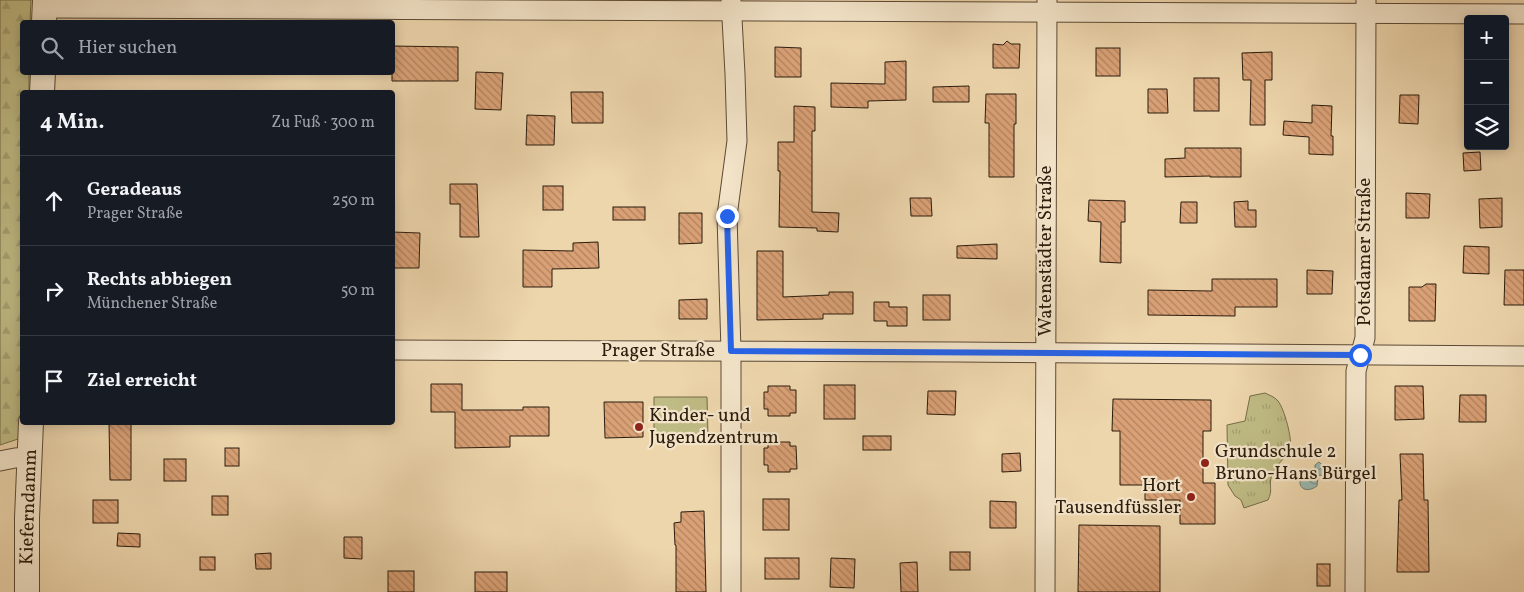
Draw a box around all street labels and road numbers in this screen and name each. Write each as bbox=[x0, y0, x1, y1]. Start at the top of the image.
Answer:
street label: Watenstädter Straße bbox=[1033, 166, 1059, 336]
street label: Potsdamer Straße bbox=[1352, 178, 1378, 326]
street label: Prager Straße bbox=[601, 338, 715, 364]
street label: Kieferndamm bbox=[14, 448, 44, 566]

